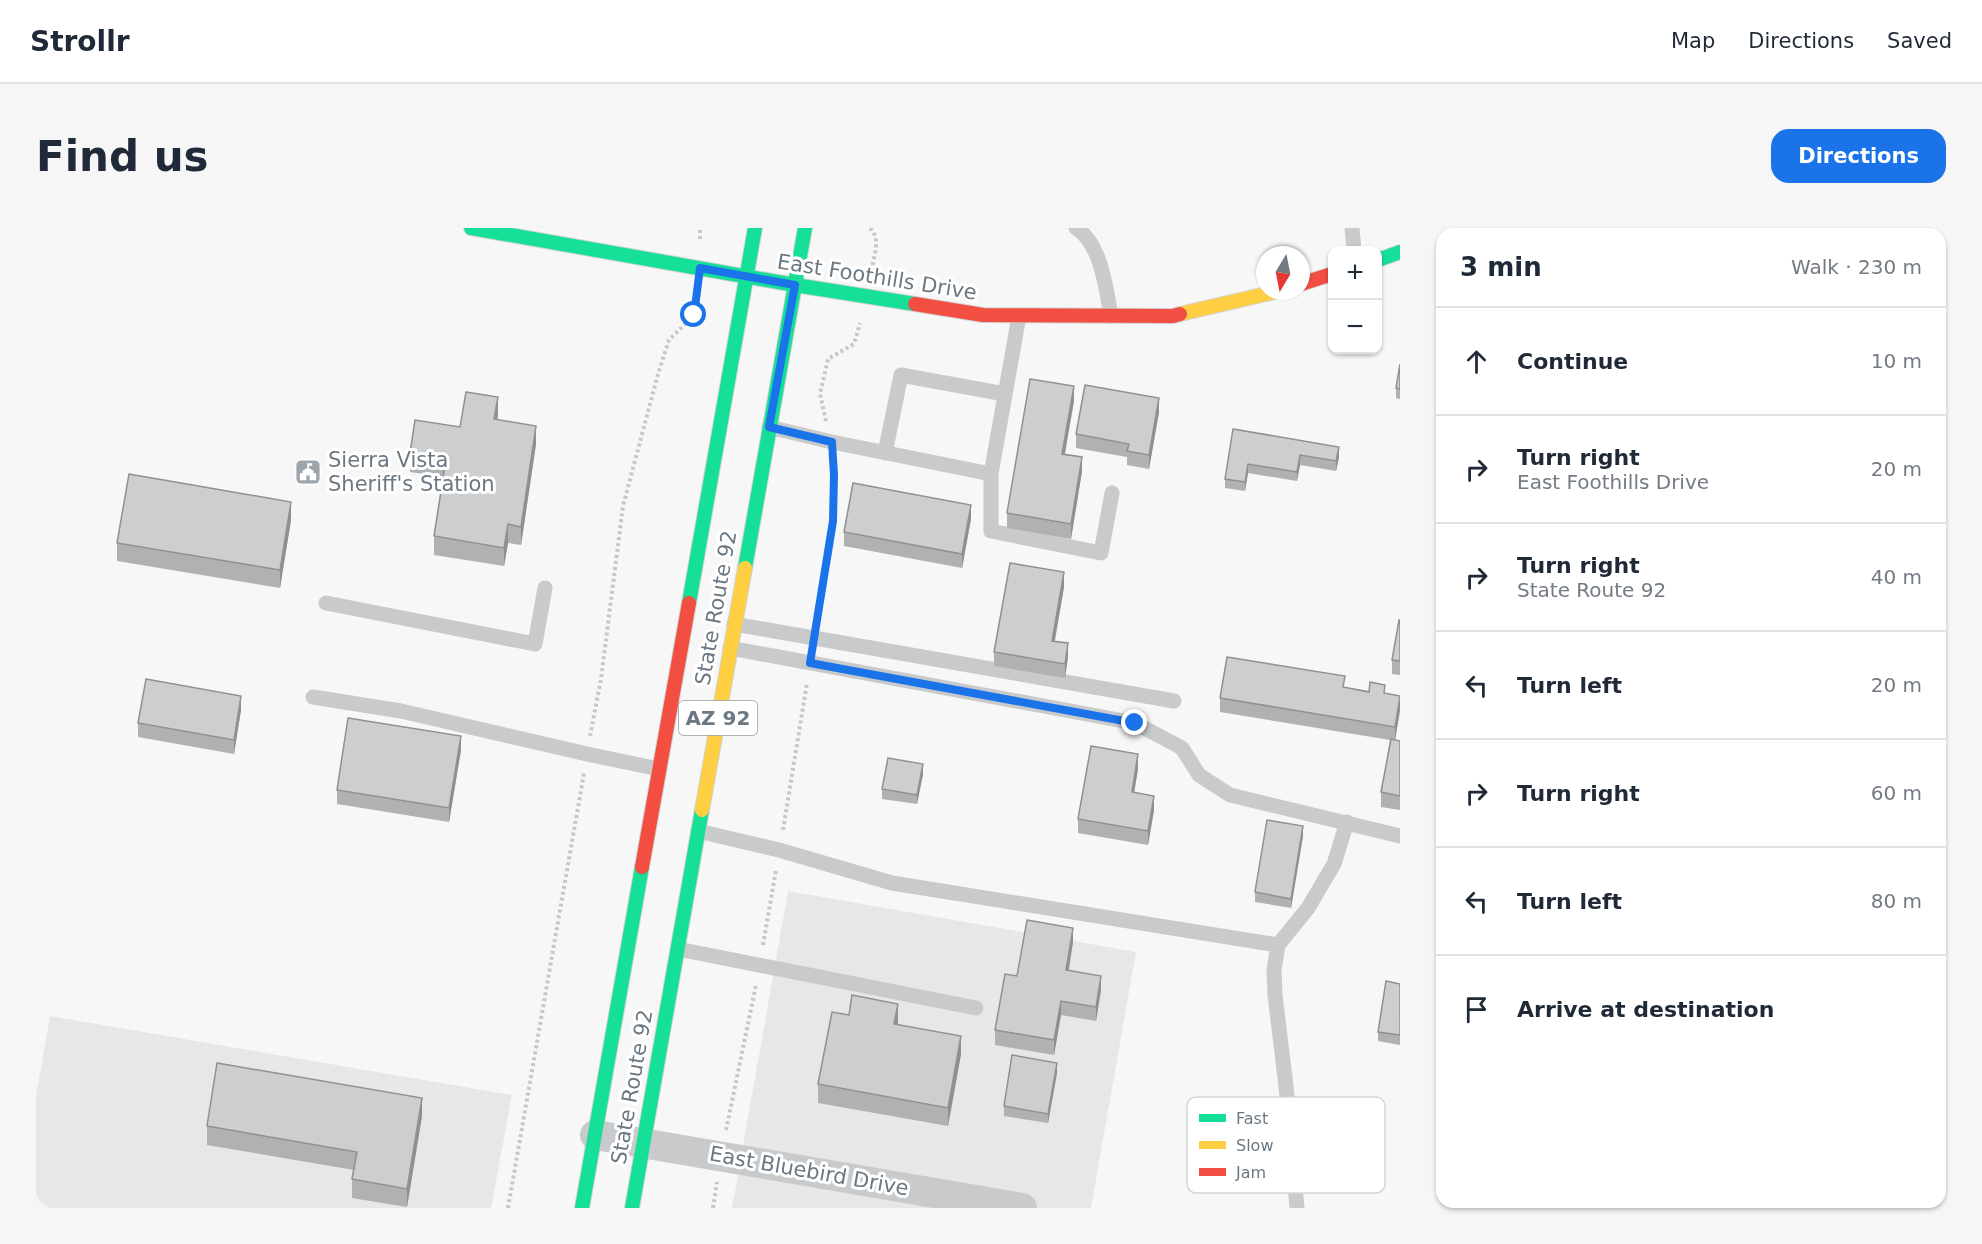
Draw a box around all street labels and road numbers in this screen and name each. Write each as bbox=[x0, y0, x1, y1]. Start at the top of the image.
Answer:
street label: East Foothills Drive bbox=[776, 249, 978, 305]
street label: State Route 92 bbox=[691, 529, 741, 687]
road number: AZ 92 bbox=[679, 701, 757, 735]
street label: State Route 92 bbox=[607, 1008, 657, 1166]
street label: East Bluebird Drive bbox=[708, 1142, 910, 1200]

